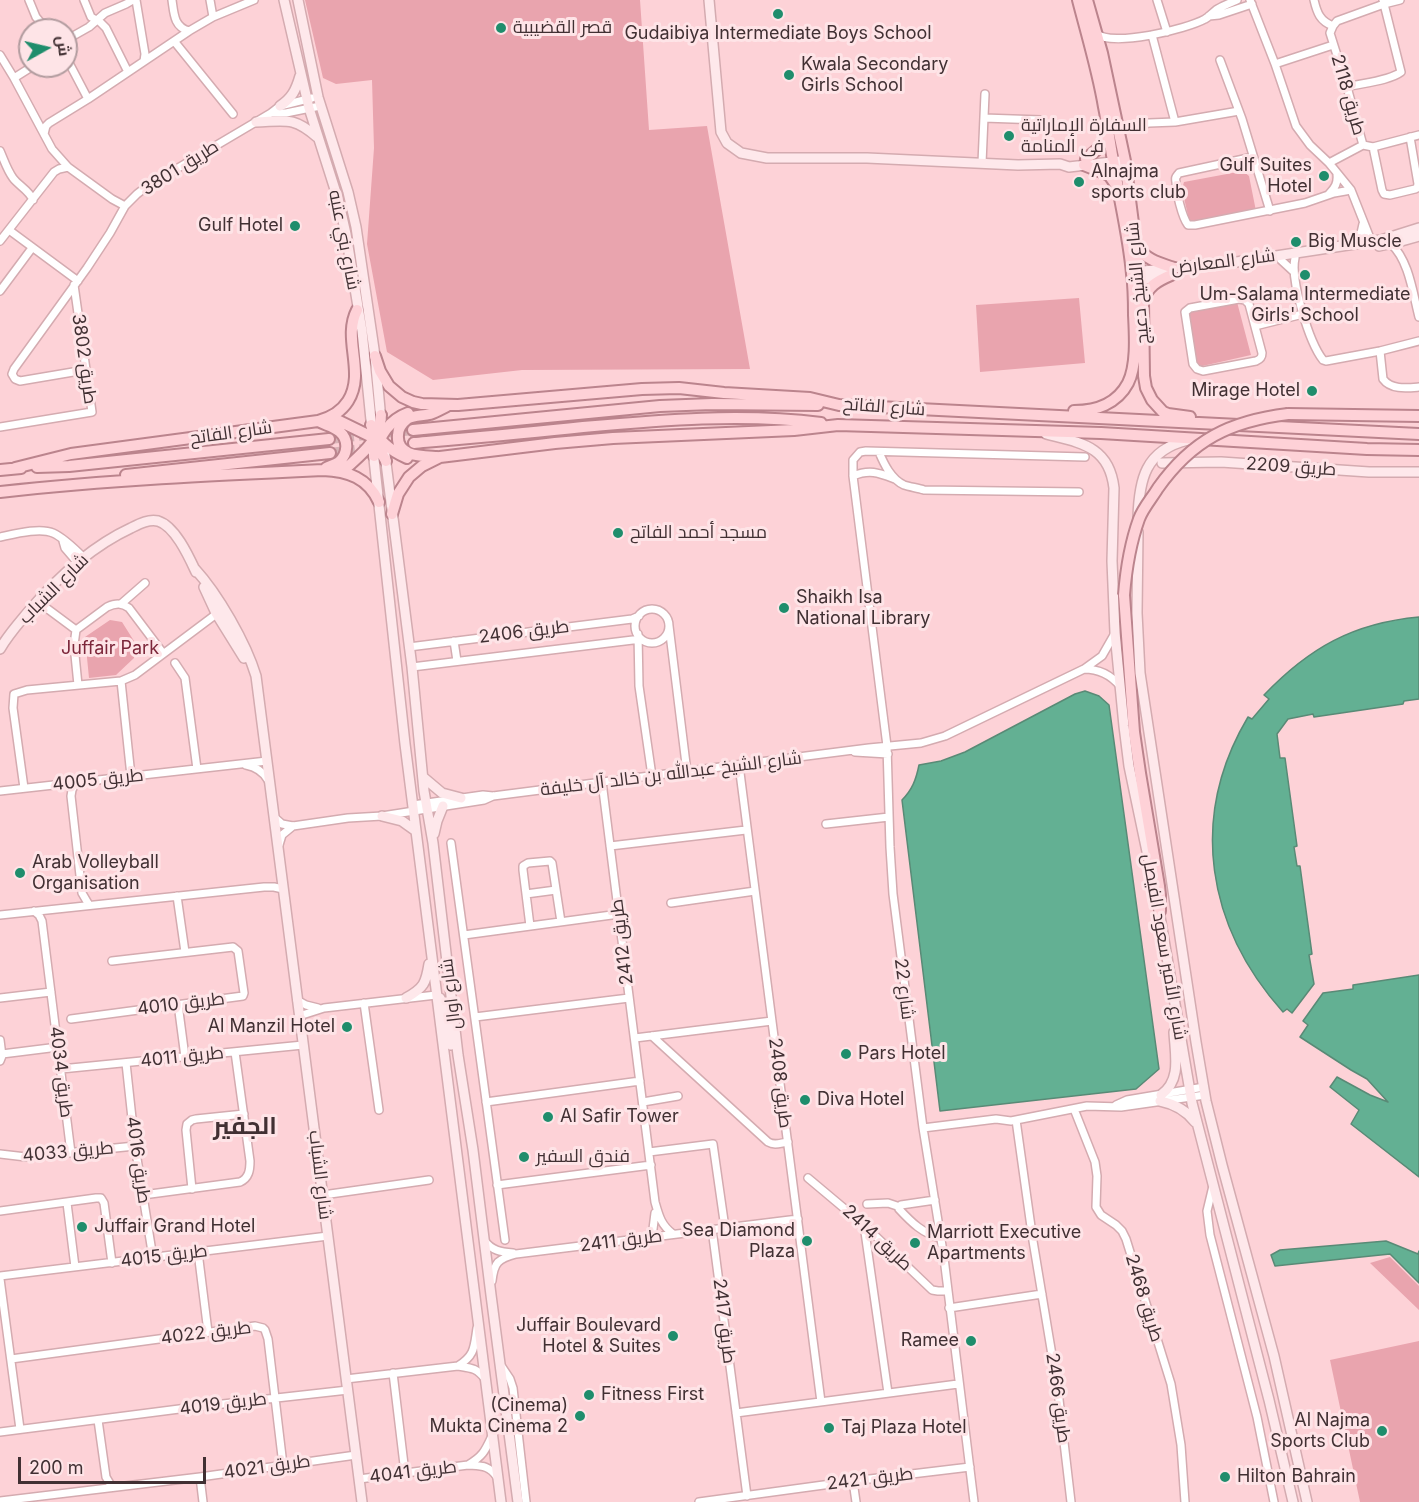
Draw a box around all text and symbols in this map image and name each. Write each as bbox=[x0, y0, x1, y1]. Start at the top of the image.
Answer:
marker: Gudaibiya Intermediate Boys School bbox=[771, 7, 785, 21]
place label: قصر القضيبية bbox=[513, 17, 612, 39]
north arrow bbox=[18, 18, 78, 78]
marker: قصر القضيبية bbox=[494, 21, 508, 35]
place label: Gudaibiya Intermediate Boys School bbox=[624, 23, 932, 45]
text: ش bbox=[53, 34, 75, 57]
street label: طريق 2118 bbox=[1326, 52, 1370, 138]
place label: Kwala Secondary Girls School bbox=[801, 54, 948, 97]
marker: Kwala Secondary Girls School bbox=[782, 68, 796, 82]
place label: السفارة الإماراتية فى المنامة bbox=[1021, 115, 1147, 158]
marker: السفارة الإماراتية فى المنامة bbox=[1002, 129, 1016, 143]
street label: طريق 3801 bbox=[137, 136, 223, 200]
place label: Gulf Suites Hotel bbox=[1220, 155, 1312, 198]
place label: Alnajma sports club bbox=[1091, 161, 1186, 204]
marker: Gulf Suites Hotel bbox=[1317, 169, 1331, 183]
marker: Alnajma sports club bbox=[1072, 175, 1086, 189]
street label: شارع بني عتبه bbox=[324, 188, 364, 292]
place label: Gulf Hotel bbox=[198, 215, 283, 237]
marker: Gulf Hotel bbox=[288, 219, 302, 233]
street label: شارع الشيخ دعيج bbox=[1122, 221, 1154, 345]
place label: Big Muscle bbox=[1308, 231, 1402, 253]
marker: Big Muscle bbox=[1289, 235, 1303, 249]
street label: شارع المعارض bbox=[1170, 245, 1276, 279]
marker: Um-Salama Intermediate Girls' School bbox=[1298, 268, 1312, 282]
place label: Um-Salama Intermediate Girls' School bbox=[1199, 284, 1411, 326]
street label: طريق 3802 bbox=[67, 313, 101, 405]
place label: Mirage Hotel bbox=[1191, 380, 1300, 402]
marker: Mirage Hotel bbox=[1305, 384, 1319, 398]
street label: شارع الفاتح bbox=[842, 393, 926, 421]
street label: شارع الفاتح bbox=[189, 417, 273, 449]
street label: طريق 2209 bbox=[1245, 453, 1337, 481]
place label: مسجد أحمد الفاتح bbox=[630, 522, 767, 544]
marker: مسجد أحمد الفاتح bbox=[611, 526, 625, 540]
street label: شارع الشباب bbox=[15, 550, 93, 628]
place label: Shaikh Isa National Library bbox=[796, 587, 930, 630]
marker: Shaikh Isa National Library bbox=[777, 601, 791, 615]
street label: طريق 2406 bbox=[478, 616, 570, 648]
park label: Juffair Park bbox=[61, 638, 159, 660]
street label: شارع الشيخ عبدالله بن خالد آل خليفة bbox=[539, 747, 803, 801]
street label: طريق 4005 bbox=[51, 764, 145, 796]
place label: Arab Volleyball Organisation bbox=[32, 852, 159, 894]
street label: شارع الأمير سعود الفيصل bbox=[1137, 852, 1191, 1042]
marker: Arab Volleyball Organisation bbox=[13, 866, 27, 880]
street label: طريق 2412 bbox=[606, 898, 638, 986]
street label: شارع اوال bbox=[436, 957, 466, 1031]
street label: شارع 22 bbox=[890, 957, 918, 1021]
street label: طريق 4010 bbox=[136, 988, 226, 1020]
place label: Al Manzil Hotel bbox=[208, 1016, 335, 1038]
marker: Al Manzil Hotel bbox=[340, 1020, 354, 1034]
street label: طريق 4034 bbox=[45, 1025, 77, 1119]
street label: طريق 2408 bbox=[764, 1037, 796, 1129]
street label: طريق 4011 bbox=[139, 1042, 225, 1072]
place label: Pars Hotel bbox=[858, 1043, 946, 1065]
marker: Pars Hotel bbox=[839, 1047, 853, 1061]
place label: Diva Hotel bbox=[817, 1089, 904, 1111]
marker: Diva Hotel bbox=[798, 1093, 812, 1107]
place label: Al Safir Tower bbox=[560, 1106, 679, 1128]
marker: Al Safir Tower bbox=[541, 1110, 555, 1124]
district label: الجفير bbox=[213, 1113, 277, 1141]
street label: طريق 4016 bbox=[121, 1115, 155, 1205]
street label: شارع الشباب bbox=[304, 1129, 336, 1221]
street label: طريق 4033 bbox=[22, 1137, 114, 1167]
place label: فندق السفير bbox=[536, 1146, 630, 1168]
marker: فندق السفير bbox=[517, 1150, 531, 1164]
street label: طريق 2414 bbox=[838, 1200, 916, 1276]
place label: Juffair Grand Hotel bbox=[94, 1216, 255, 1238]
marker: Juffair Grand Hotel bbox=[75, 1220, 89, 1234]
place label: Sea Diamond Plaza bbox=[682, 1220, 795, 1262]
place label: Marriott Executive Apartments bbox=[927, 1222, 1081, 1264]
street label: طريق 2411 bbox=[579, 1225, 663, 1257]
marker: Sea Diamond Plaza bbox=[800, 1234, 814, 1248]
marker: Marriott Executive Apartments bbox=[908, 1236, 922, 1250]
street label: طريق 4015 bbox=[119, 1240, 209, 1272]
street label: طريق 2468 bbox=[1120, 1251, 1168, 1345]
street label: طريق 2417 bbox=[708, 1277, 740, 1365]
place label: Juffair Boulevard Hotel & Suites bbox=[516, 1315, 661, 1358]
street label: طريق 4022 bbox=[159, 1317, 253, 1349]
marker: Juffair Boulevard Hotel & Suites bbox=[666, 1329, 680, 1343]
place label: Ramee bbox=[901, 1330, 959, 1352]
marker: Ramee bbox=[964, 1334, 978, 1348]
street label: طريق 2466 bbox=[1041, 1352, 1075, 1444]
place label: Fitness First bbox=[601, 1384, 704, 1406]
street label: طريق 4019 bbox=[178, 1388, 268, 1420]
marker: Fitness First bbox=[582, 1388, 596, 1402]
place label: (Cinema) Mukta Cinema 2 bbox=[430, 1395, 568, 1438]
marker: (Cinema) Mukta Cinema 2 bbox=[573, 1409, 587, 1423]
place label: Al Najma Sports Club bbox=[1270, 1410, 1370, 1452]
place label: Taj Plaza Hotel bbox=[841, 1417, 967, 1439]
marker: Taj Plaza Hotel bbox=[822, 1421, 836, 1435]
marker: Al Najma Sports Club bbox=[1375, 1424, 1389, 1438]
scale bar bbox=[21, 1445, 208, 1483]
street label: طريق 4021 bbox=[222, 1450, 312, 1484]
street label: طريق 4041 bbox=[368, 1456, 458, 1488]
text: 200 m bbox=[29, 1457, 84, 1478]
street label: طريق 2421 bbox=[826, 1463, 914, 1495]
place label: Hilton Bahrain bbox=[1237, 1466, 1356, 1488]
marker: Hilton Bahrain bbox=[1218, 1470, 1232, 1484]

